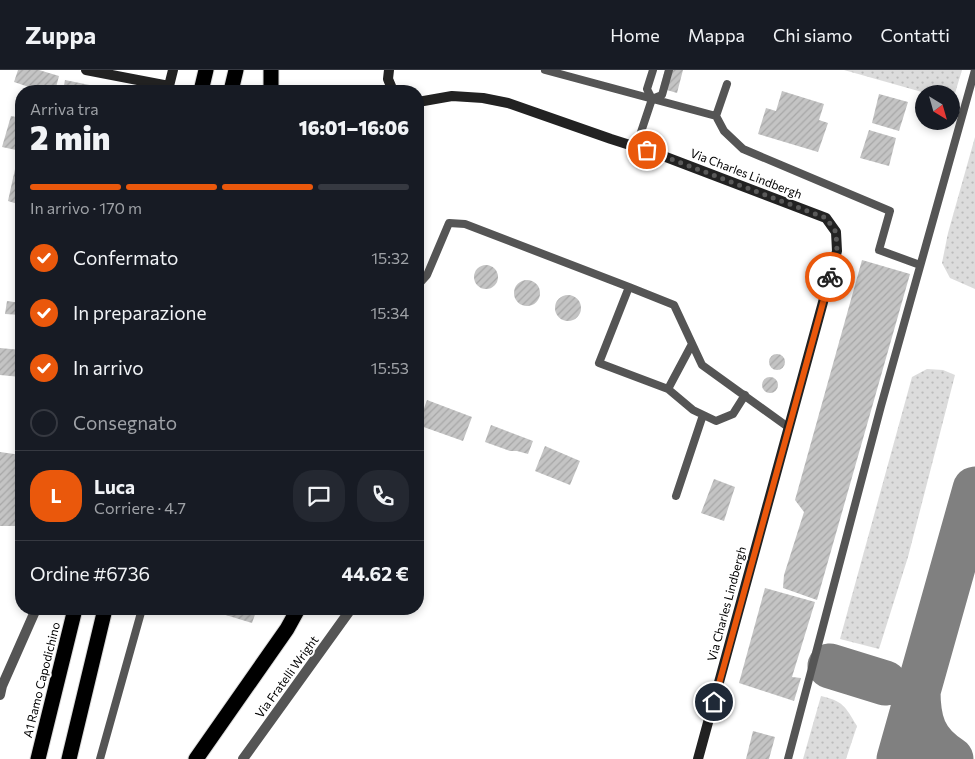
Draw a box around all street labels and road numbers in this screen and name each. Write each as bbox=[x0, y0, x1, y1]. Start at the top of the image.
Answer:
street label: Via Charles Lindbergh bbox=[689, 145, 804, 201]
street label: Via Charles Lindbergh bbox=[704, 545, 748, 663]
street label: A1 Ramo Capodichino bbox=[20, 620, 62, 739]
street label: Via Fratelli Wright bbox=[252, 633, 321, 720]

